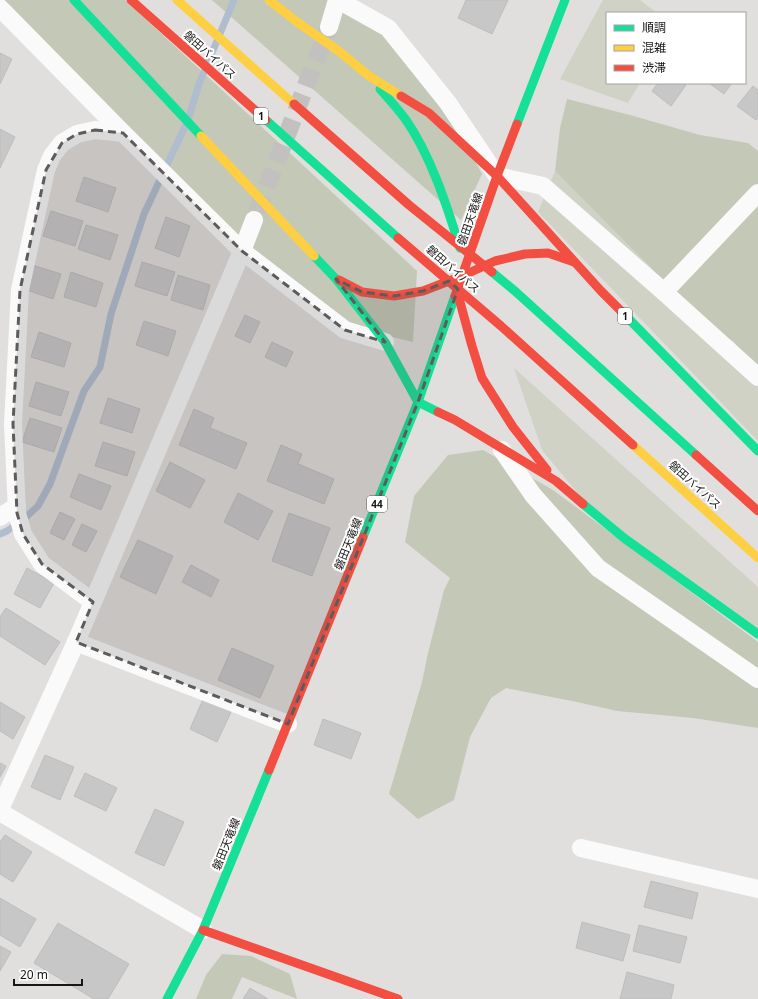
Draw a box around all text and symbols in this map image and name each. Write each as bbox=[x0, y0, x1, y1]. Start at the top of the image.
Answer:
legend bbox=[606, 12, 746, 84]
text: 順調 bbox=[642, 19, 666, 36]
street label: 磐田バイパス bbox=[181, 27, 240, 82]
text: 混雑 bbox=[642, 39, 666, 56]
text: 渋滞 bbox=[642, 59, 666, 76]
road number: 1 bbox=[254, 108, 268, 124]
street label: 磐田天竜線 bbox=[453, 190, 486, 247]
street label: 磐田バイパス bbox=[424, 241, 483, 296]
road number: 1 bbox=[618, 308, 632, 324]
street label: 磐田バイパス bbox=[666, 457, 725, 512]
road number: 44 bbox=[367, 496, 387, 512]
street label: 磐田天竜線 bbox=[330, 516, 365, 572]
street label: 磐田天竜線 bbox=[208, 816, 243, 872]
scale bar bbox=[14, 961, 82, 987]
text: 20 m bbox=[20, 966, 48, 983]

